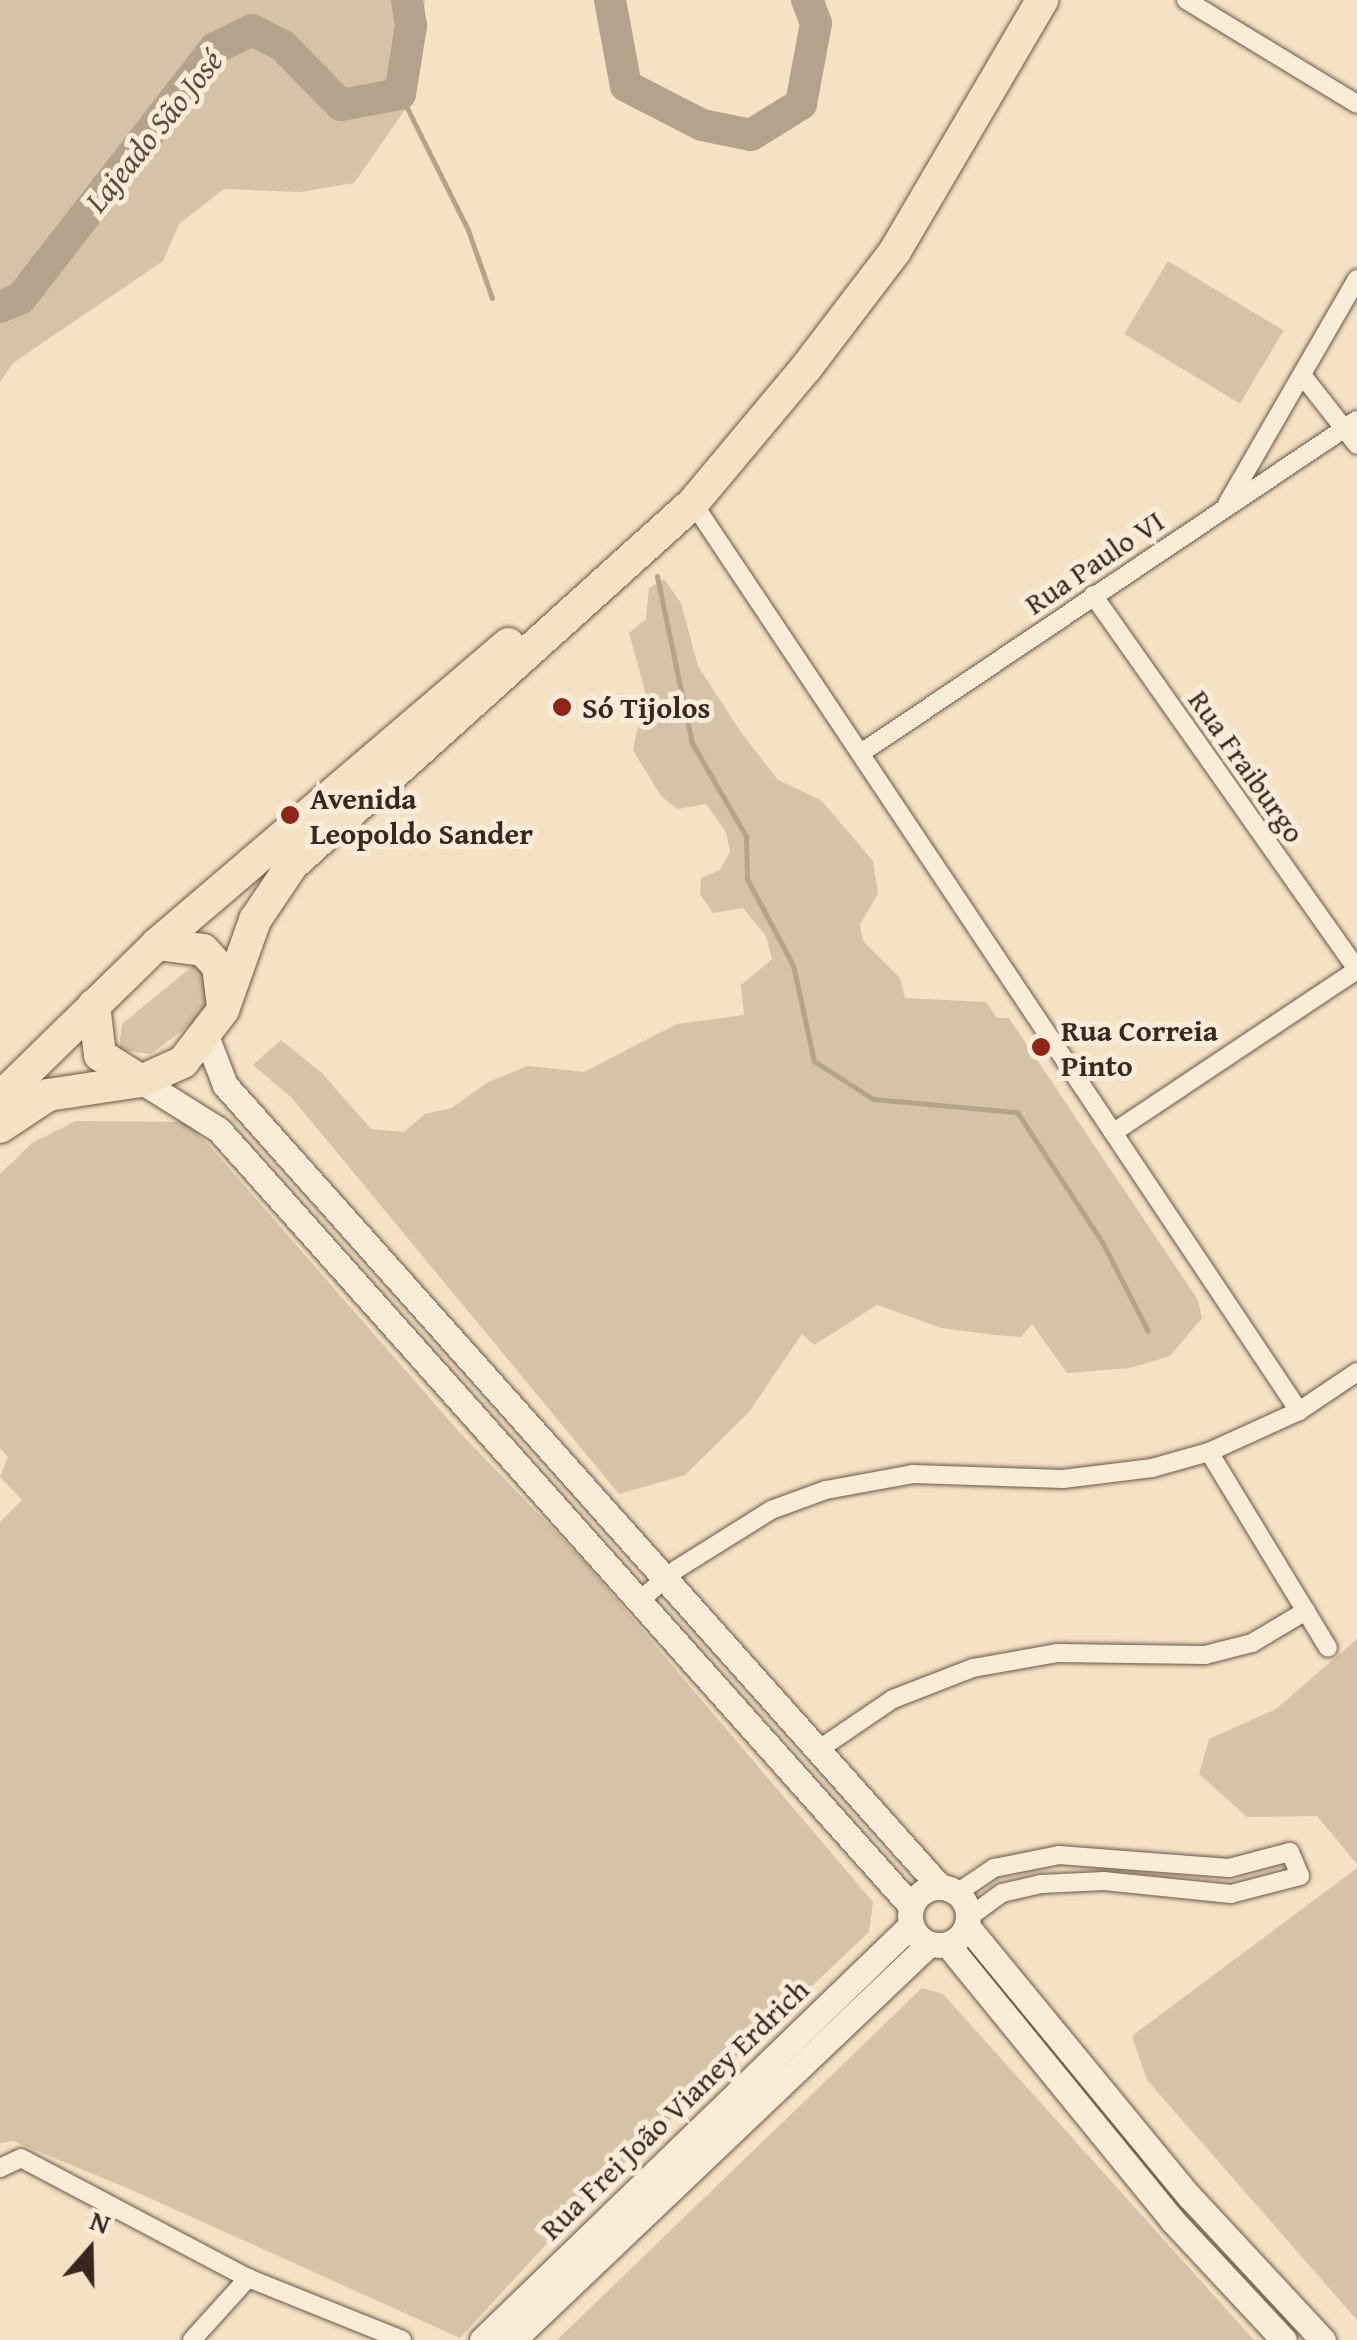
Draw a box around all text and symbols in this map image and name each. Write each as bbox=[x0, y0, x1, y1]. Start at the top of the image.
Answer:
water label: Lajeado São José bbox=[77, 42, 231, 220]
street label: Rua Paulo VI bbox=[1018, 502, 1170, 622]
street label: Rua Fraiburgo bbox=[1181, 683, 1313, 849]
place label: Só Tijolos bbox=[582, 689, 710, 725]
marker: Só Tijolos bbox=[551, 696, 573, 718]
place label: Avenida Leopoldo Sander bbox=[310, 780, 533, 850]
marker: Avenida Leopoldo Sander bbox=[279, 804, 301, 826]
place label: Rua Correia Pinto bbox=[1061, 1012, 1218, 1082]
marker: Rua Correia Pinto bbox=[1030, 1036, 1052, 1058]
street label: Rua Frei João Vianey Erdrich bbox=[532, 1971, 816, 2247]
text: N bbox=[85, 2199, 116, 2244]
north arrow bbox=[40, 2200, 140, 2300]

